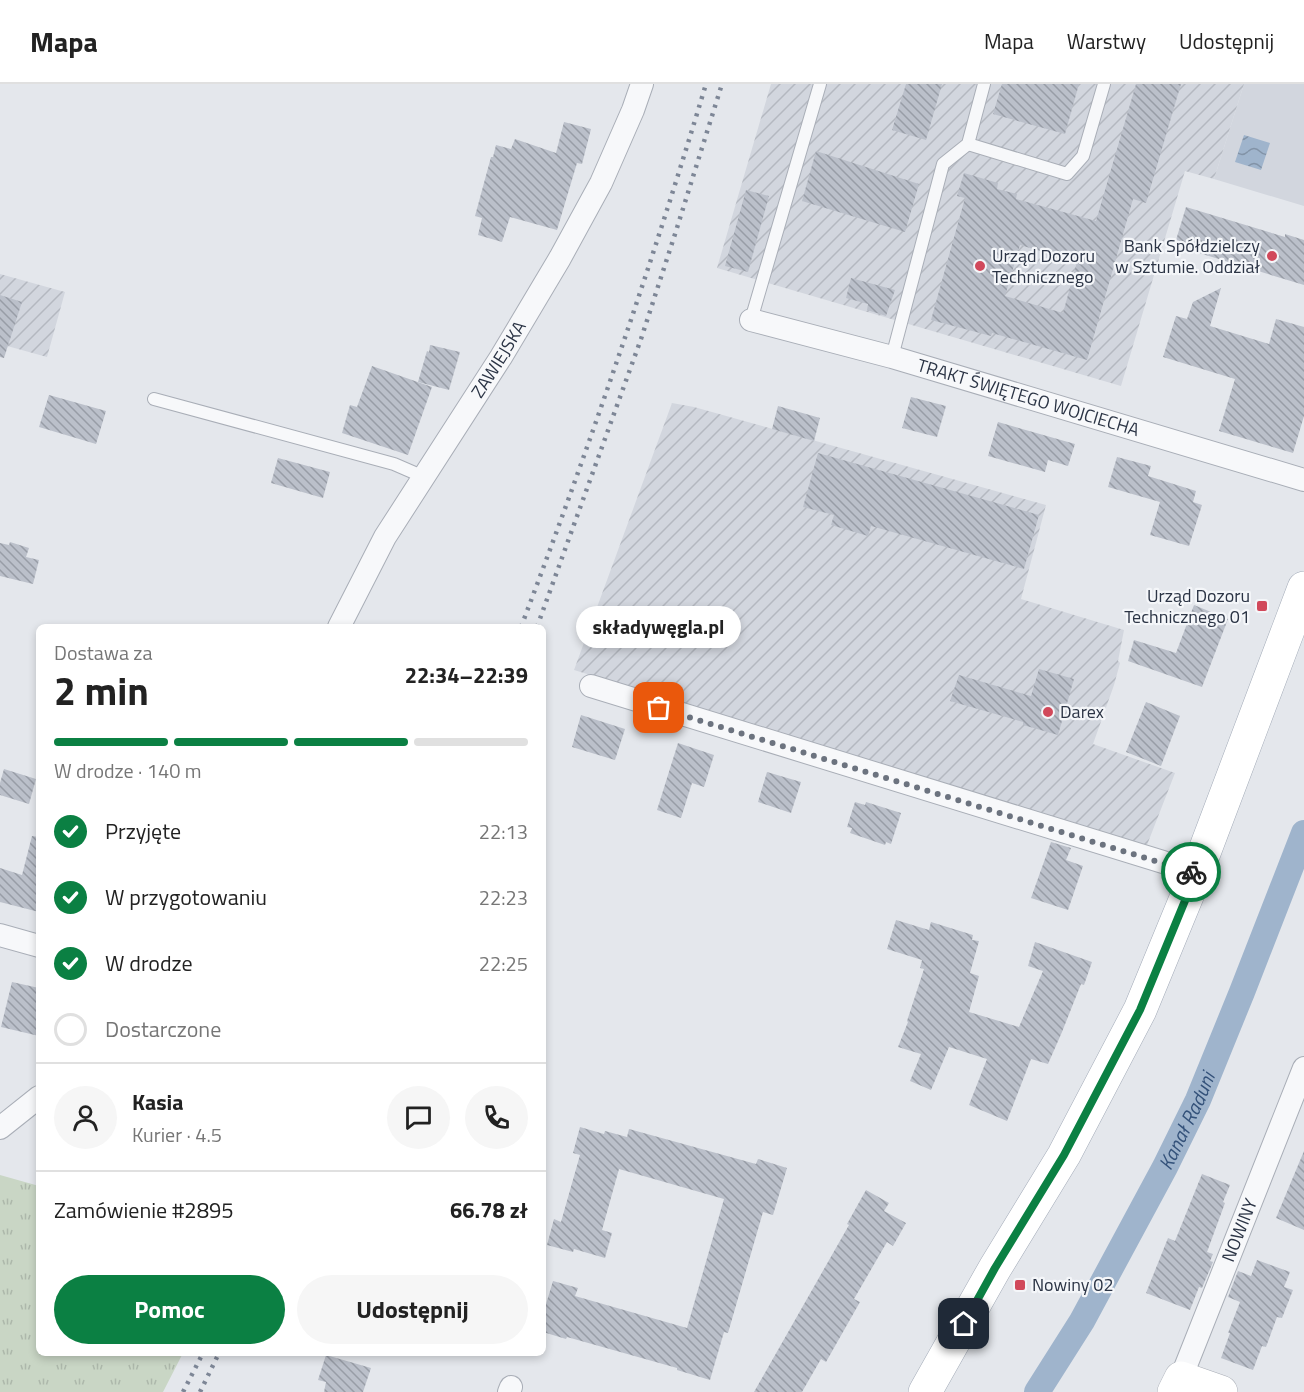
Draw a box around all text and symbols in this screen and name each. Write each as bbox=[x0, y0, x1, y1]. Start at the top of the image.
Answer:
text: Mapa bbox=[30, 20, 98, 63]
text: Mapa bbox=[984, 25, 1034, 57]
text: Warstwy bbox=[1067, 25, 1146, 57]
text: Udostępnij bbox=[1179, 25, 1274, 57]
place label: Bank Spółdzielczy w Sztumie. Oddział bbox=[1115, 232, 1260, 280]
place label: Urząd Dozoru Technicznego bbox=[992, 242, 1095, 290]
marker: Bank Spółdzielczy w Sztumie. Oddział bbox=[1265, 249, 1279, 263]
marker: Urząd Dozoru Technicznego bbox=[973, 259, 987, 273]
street label: ZAWIEJSKA bbox=[464, 315, 533, 403]
street label: TRAKT ŚWIĘTEGO WOJCIECHA bbox=[914, 351, 1143, 443]
place label: Urząd Dozoru Technicznego 01 bbox=[1124, 582, 1250, 630]
marker: Urząd Dozoru Technicznego 01 bbox=[1255, 599, 1269, 613]
callout: składywęgla.pl bbox=[576, 606, 742, 648]
text: składywęgla.pl bbox=[593, 611, 724, 642]
text: Dostawa za bbox=[54, 637, 152, 668]
text: 22:34–22:39 bbox=[405, 658, 528, 692]
text: 2 min bbox=[54, 661, 149, 720]
pin bbox=[633, 682, 684, 733]
icon: bag bbox=[642, 691, 675, 724]
place label: Darex bbox=[1060, 698, 1104, 725]
marker: Darex bbox=[1041, 705, 1055, 719]
text: W drodze · 140 m bbox=[54, 755, 202, 786]
text: Przyjęte bbox=[105, 814, 181, 848]
icon: check bbox=[54, 815, 87, 848]
text: 22:13 bbox=[479, 816, 528, 847]
courier bbox=[1161, 842, 1221, 902]
icon: bike bbox=[1175, 856, 1208, 889]
text: W przygotowaniu bbox=[105, 880, 267, 914]
icon: check bbox=[54, 881, 87, 914]
text: 22:23 bbox=[479, 882, 528, 913]
text: W drodze bbox=[105, 946, 193, 980]
icon: check bbox=[54, 947, 87, 980]
text: 22:25 bbox=[479, 948, 528, 979]
text: Dostarczone bbox=[105, 1012, 221, 1046]
water label: Kanał Raduni bbox=[1150, 1065, 1224, 1175]
text: Kasia bbox=[132, 1085, 183, 1119]
button: person bbox=[54, 1086, 117, 1149]
button: chat bbox=[387, 1086, 450, 1149]
button: phone bbox=[465, 1086, 528, 1149]
text: Kurier · 4.5 bbox=[132, 1119, 222, 1150]
text: Zamówienie #2895 bbox=[54, 1193, 234, 1227]
text: 66.78 zł bbox=[450, 1193, 528, 1227]
street label: NOWINY bbox=[1214, 1194, 1264, 1266]
place label: Nowiny 02 bbox=[1032, 1271, 1114, 1298]
button: Pomoc bbox=[54, 1275, 285, 1344]
button: Udostępnij bbox=[297, 1275, 528, 1344]
marker: Nowiny 02 bbox=[1013, 1278, 1027, 1292]
pin bbox=[938, 1298, 989, 1349]
icon: home bbox=[947, 1307, 980, 1340]

